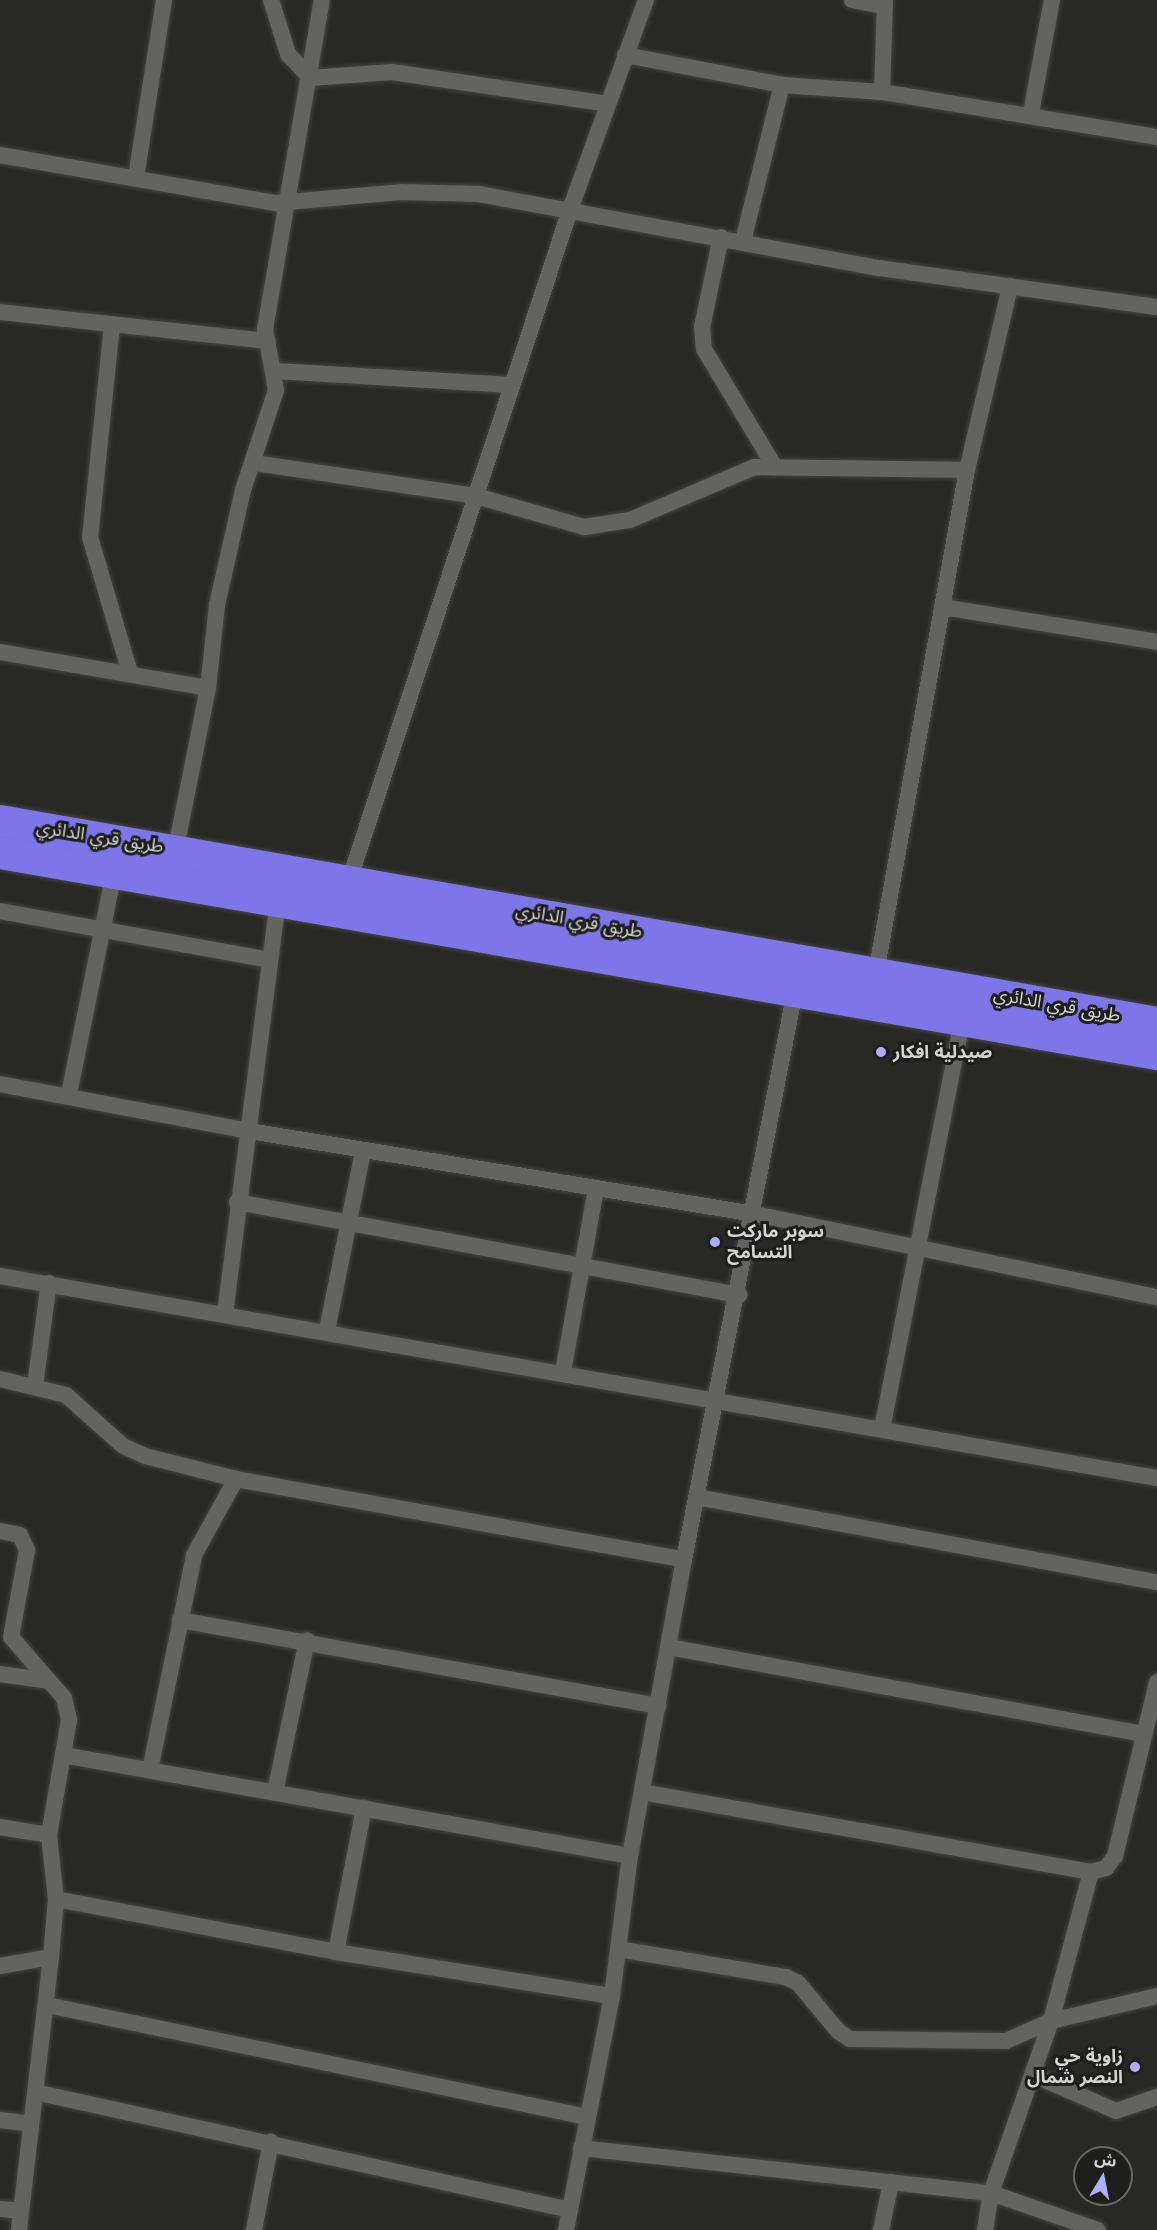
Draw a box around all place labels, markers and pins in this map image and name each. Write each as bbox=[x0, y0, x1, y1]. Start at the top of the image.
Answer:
place label: صيدلية افكار bbox=[893, 1041, 992, 1063]
marker: صيدلية افكار bbox=[874, 1045, 888, 1059]
place label: سوبر ماركت التسامح bbox=[727, 1221, 824, 1264]
marker: سوبر ماركت التسامح bbox=[708, 1235, 722, 1249]
place label: زاوية حي النصر شمال bbox=[1027, 2046, 1123, 2088]
marker: زاوية حي النصر شمال bbox=[1128, 2060, 1142, 2074]

